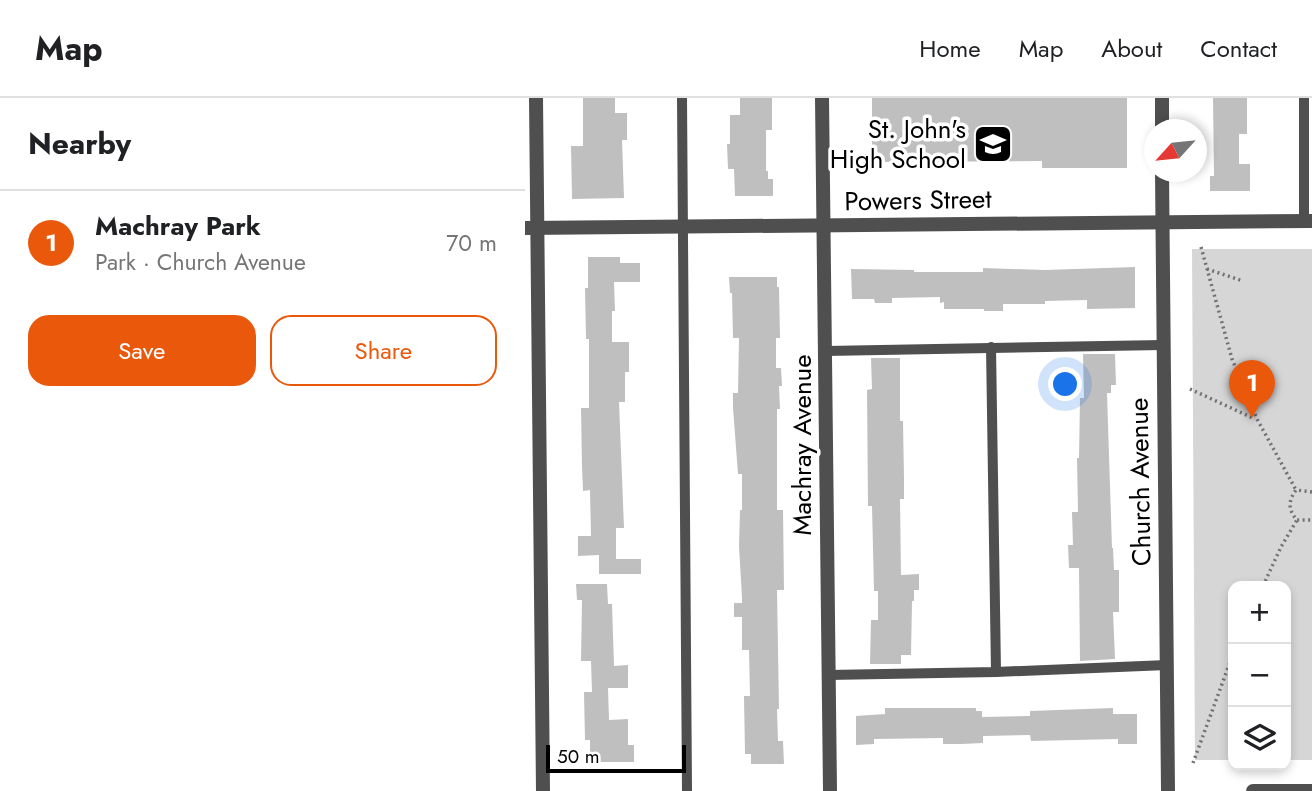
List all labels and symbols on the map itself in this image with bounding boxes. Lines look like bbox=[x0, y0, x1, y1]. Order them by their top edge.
place label: St. John's High School bbox=[830, 110, 966, 178]
north arrow bbox=[1144, 119, 1207, 182]
school or university icon: St. John's High School bbox=[972, 123, 1014, 165]
street label: Powers Street bbox=[844, 180, 993, 220]
street label: Machray Avenue bbox=[783, 354, 821, 536]
pin: 1 bbox=[1229, 360, 1275, 418]
your location bbox=[1048, 367, 1082, 401]
street label: Church Avenue bbox=[1120, 397, 1160, 567]
scale bar bbox=[546, 742, 686, 774]

